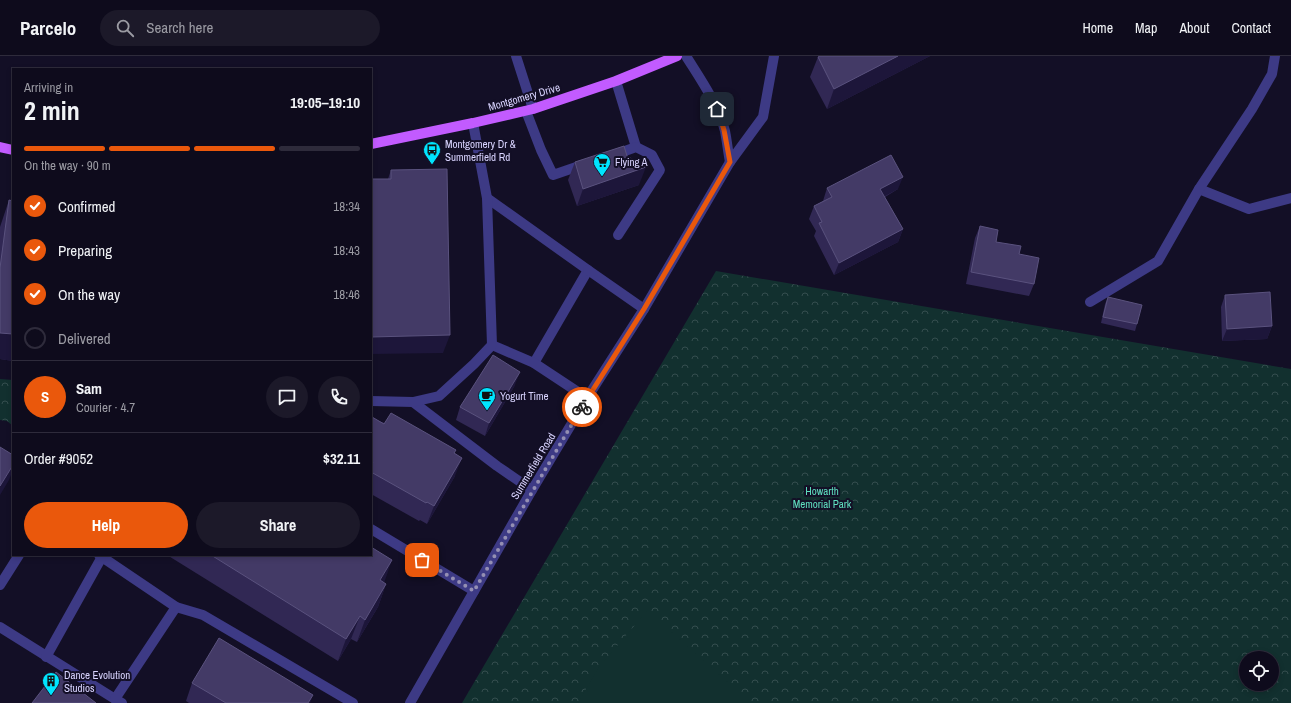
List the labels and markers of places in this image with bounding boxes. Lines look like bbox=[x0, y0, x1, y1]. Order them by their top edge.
pin bbox=[700, 92, 734, 126]
place label: Montgomery Dr & Summerfield Rd bbox=[445, 137, 516, 164]
bus stop icon: Montgomery Dr & Summerfield Rd bbox=[422, 140, 442, 165]
supermarket icon: Flying A bbox=[592, 152, 612, 177]
place label: Flying A bbox=[615, 155, 649, 169]
cafe icon: Yogurt Time bbox=[477, 386, 497, 411]
place label: Yogurt Time bbox=[500, 389, 549, 403]
pin bbox=[405, 543, 439, 577]
place label: Dance Evolution Studios bbox=[64, 668, 130, 695]
building icon: Dance Evolution Studios bbox=[41, 671, 61, 696]

